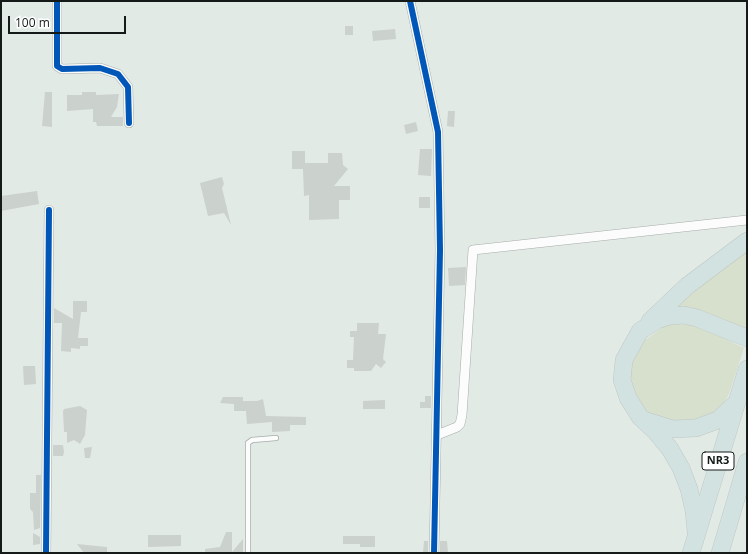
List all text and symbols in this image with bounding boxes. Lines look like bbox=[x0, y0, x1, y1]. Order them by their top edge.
scale bar bbox=[10, 8, 128, 34]
text: 100 m bbox=[15, 14, 50, 31]
road number: NR3 bbox=[702, 452, 734, 470]

